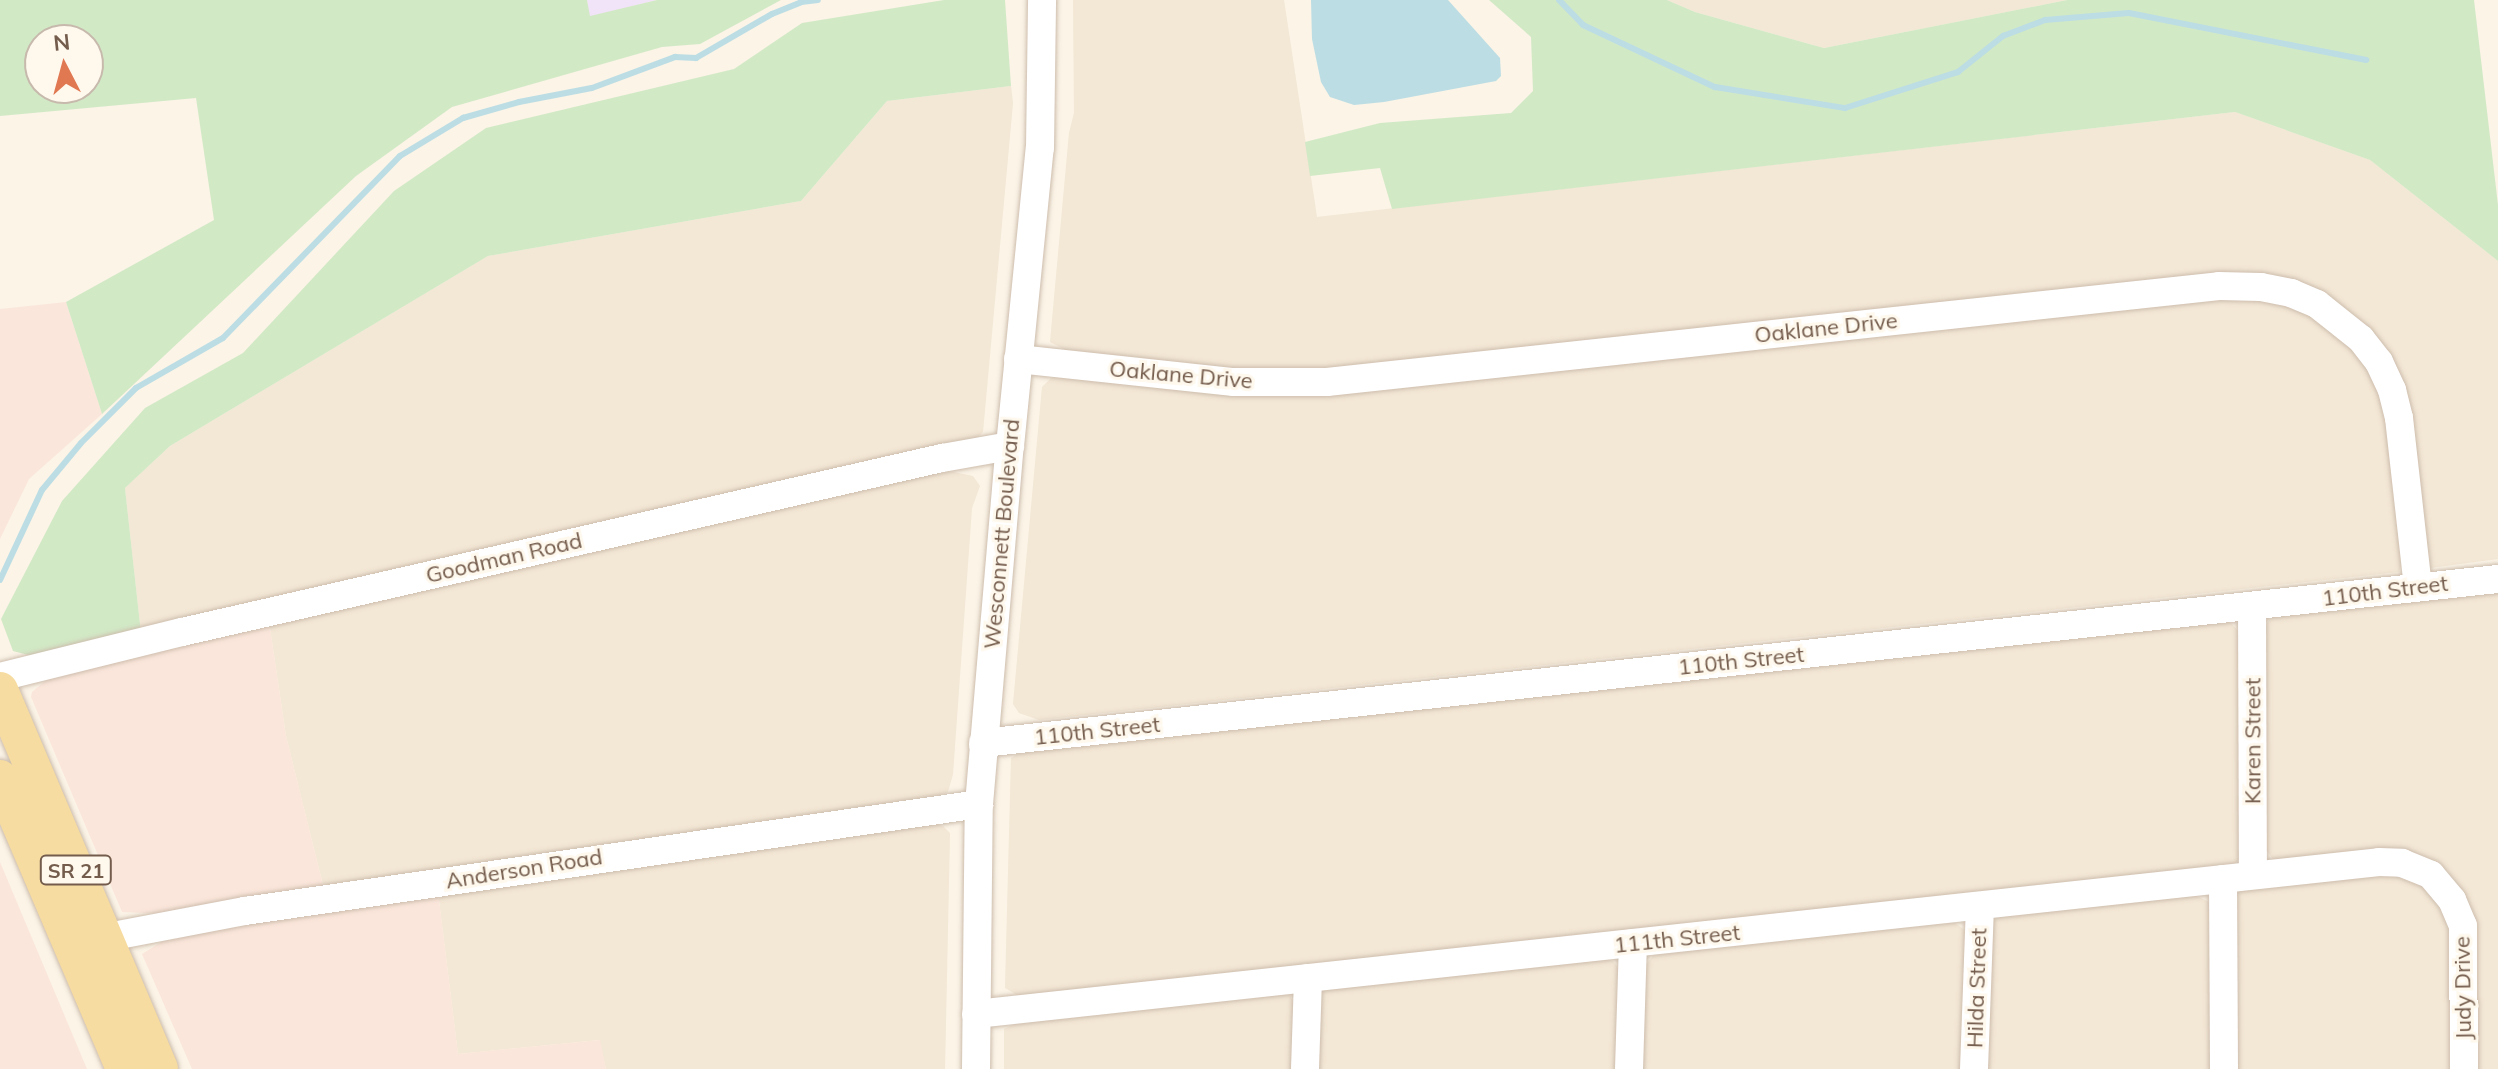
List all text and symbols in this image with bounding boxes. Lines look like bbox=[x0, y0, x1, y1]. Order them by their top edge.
north arrow bbox=[24, 24, 104, 104]
text: N bbox=[52, 27, 71, 57]
street label: Oaklane Drive bbox=[1753, 307, 1899, 349]
street label: Oaklane Drive bbox=[1108, 356, 1254, 394]
street label: Wesconnett Boulevard bbox=[979, 418, 1025, 650]
street label: Goodman Road bbox=[423, 527, 585, 589]
street label: 110th Street bbox=[2320, 570, 2450, 612]
street label: 110th Street bbox=[1677, 641, 1805, 681]
street label: Karen Street bbox=[2240, 678, 2266, 804]
street label: 110th Street bbox=[1033, 711, 1161, 751]
street label: Anderson Road bbox=[444, 844, 604, 894]
road number: SR 21 bbox=[38, 854, 114, 886]
street label: 111th Street bbox=[1613, 919, 1741, 959]
street label: Hilda Street bbox=[1962, 927, 1992, 1049]
street label: Judy Drive bbox=[2449, 936, 2477, 1040]

